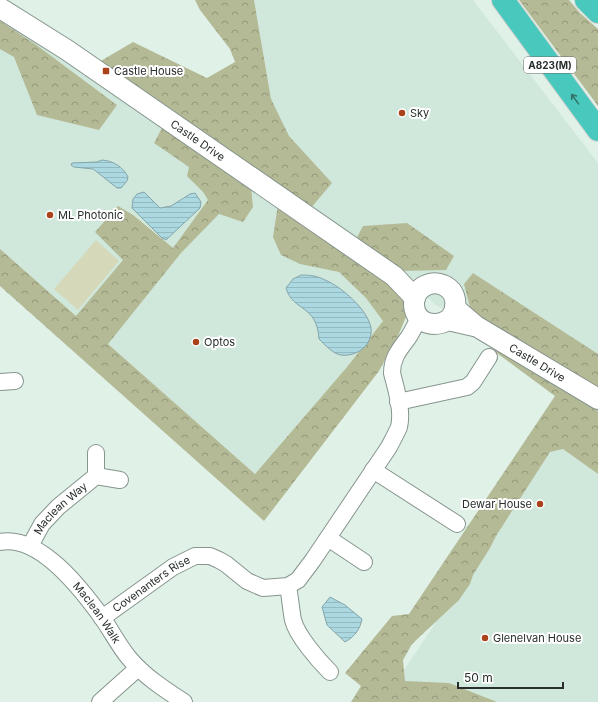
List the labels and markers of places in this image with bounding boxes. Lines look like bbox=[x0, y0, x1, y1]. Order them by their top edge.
place label: Castle House bbox=[114, 64, 183, 78]
marker: Castle House bbox=[101, 66, 111, 76]
place label: Sky bbox=[410, 106, 429, 120]
marker: Sky bbox=[397, 108, 407, 118]
place label: ML Photonic bbox=[58, 208, 123, 222]
marker: ML Photonic bbox=[45, 210, 55, 220]
place label: Optos bbox=[204, 335, 235, 349]
marker: Optos bbox=[191, 337, 201, 347]
place label: Dewar House bbox=[462, 497, 532, 511]
marker: Dewar House bbox=[535, 499, 545, 509]
place label: Glenelvan House bbox=[493, 631, 581, 645]
marker: Glenelvan House bbox=[480, 633, 490, 643]

